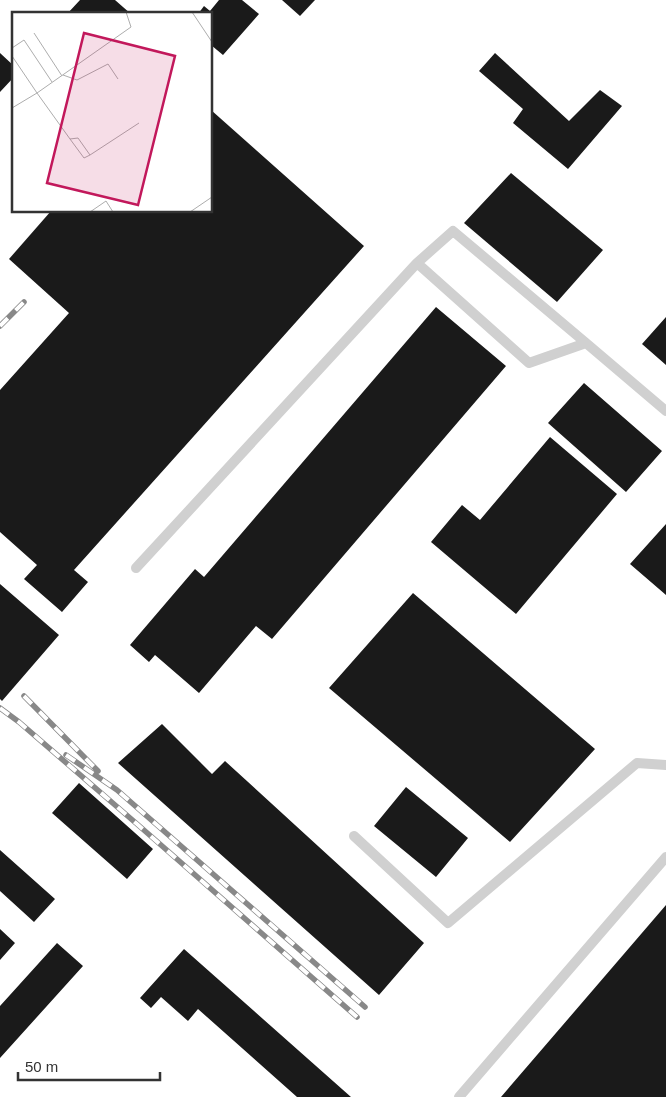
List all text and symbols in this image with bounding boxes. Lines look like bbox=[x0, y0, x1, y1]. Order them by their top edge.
inset map bbox=[12, 12, 212, 212]
scale bar bbox=[18, 1050, 160, 1082]
text: 50 m bbox=[25, 1058, 58, 1075]

